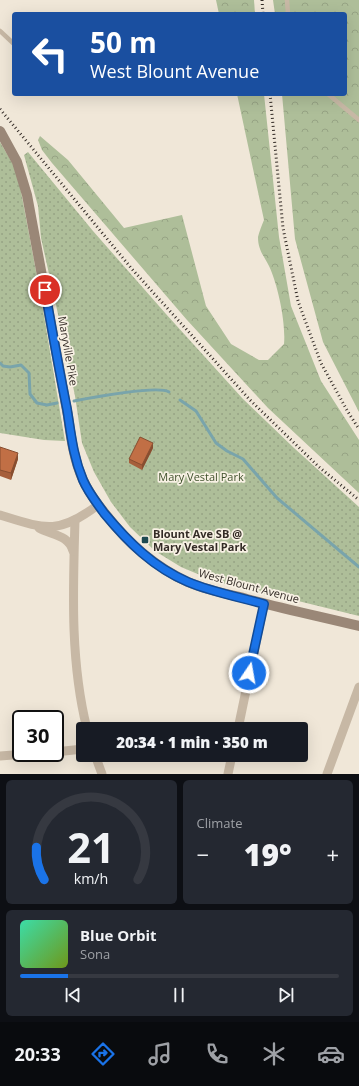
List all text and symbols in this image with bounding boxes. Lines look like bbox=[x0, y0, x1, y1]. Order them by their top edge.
text: 50 m bbox=[90, 23, 157, 61]
icon: left bbox=[24, 28, 76, 80]
text: West Blount Avenue bbox=[90, 59, 259, 83]
pin bbox=[28, 273, 62, 307]
icon: arrive bbox=[34, 279, 56, 301]
street label: Maryville Pike bbox=[55, 315, 82, 387]
park label: Mary Vestal Park bbox=[158, 469, 244, 484]
place label: Blount Ave SB @ Mary Vestal Park bbox=[153, 526, 246, 554]
marker: Blount Ave SB @ Mary Vestal Park bbox=[140, 535, 150, 545]
street label: West Blount Avenue bbox=[197, 565, 301, 606]
position arrow bbox=[228, 652, 270, 694]
speed limit sign: 30 bbox=[12, 710, 64, 762]
text: 20:34 · 1 min · 350 m bbox=[116, 732, 268, 752]
text: Climate bbox=[197, 814, 242, 832]
text: 21 bbox=[67, 819, 115, 875]
text: 19° bbox=[244, 834, 292, 875]
text: − bbox=[197, 839, 209, 869]
text: + bbox=[326, 839, 339, 869]
text: km/h bbox=[74, 869, 109, 888]
text: Blue Orbit bbox=[80, 925, 157, 945]
text: Sona bbox=[80, 945, 110, 963]
icon: previous bbox=[62, 984, 84, 1006]
icon: pause bbox=[168, 984, 190, 1006]
icon: next bbox=[275, 984, 297, 1006]
icon: directions bbox=[89, 1040, 117, 1068]
icon: music bbox=[146, 1040, 174, 1068]
icon: phone bbox=[203, 1040, 231, 1068]
icon: climate bbox=[260, 1040, 288, 1068]
icon: car bbox=[317, 1040, 345, 1068]
text: 20:33 bbox=[14, 1042, 61, 1066]

